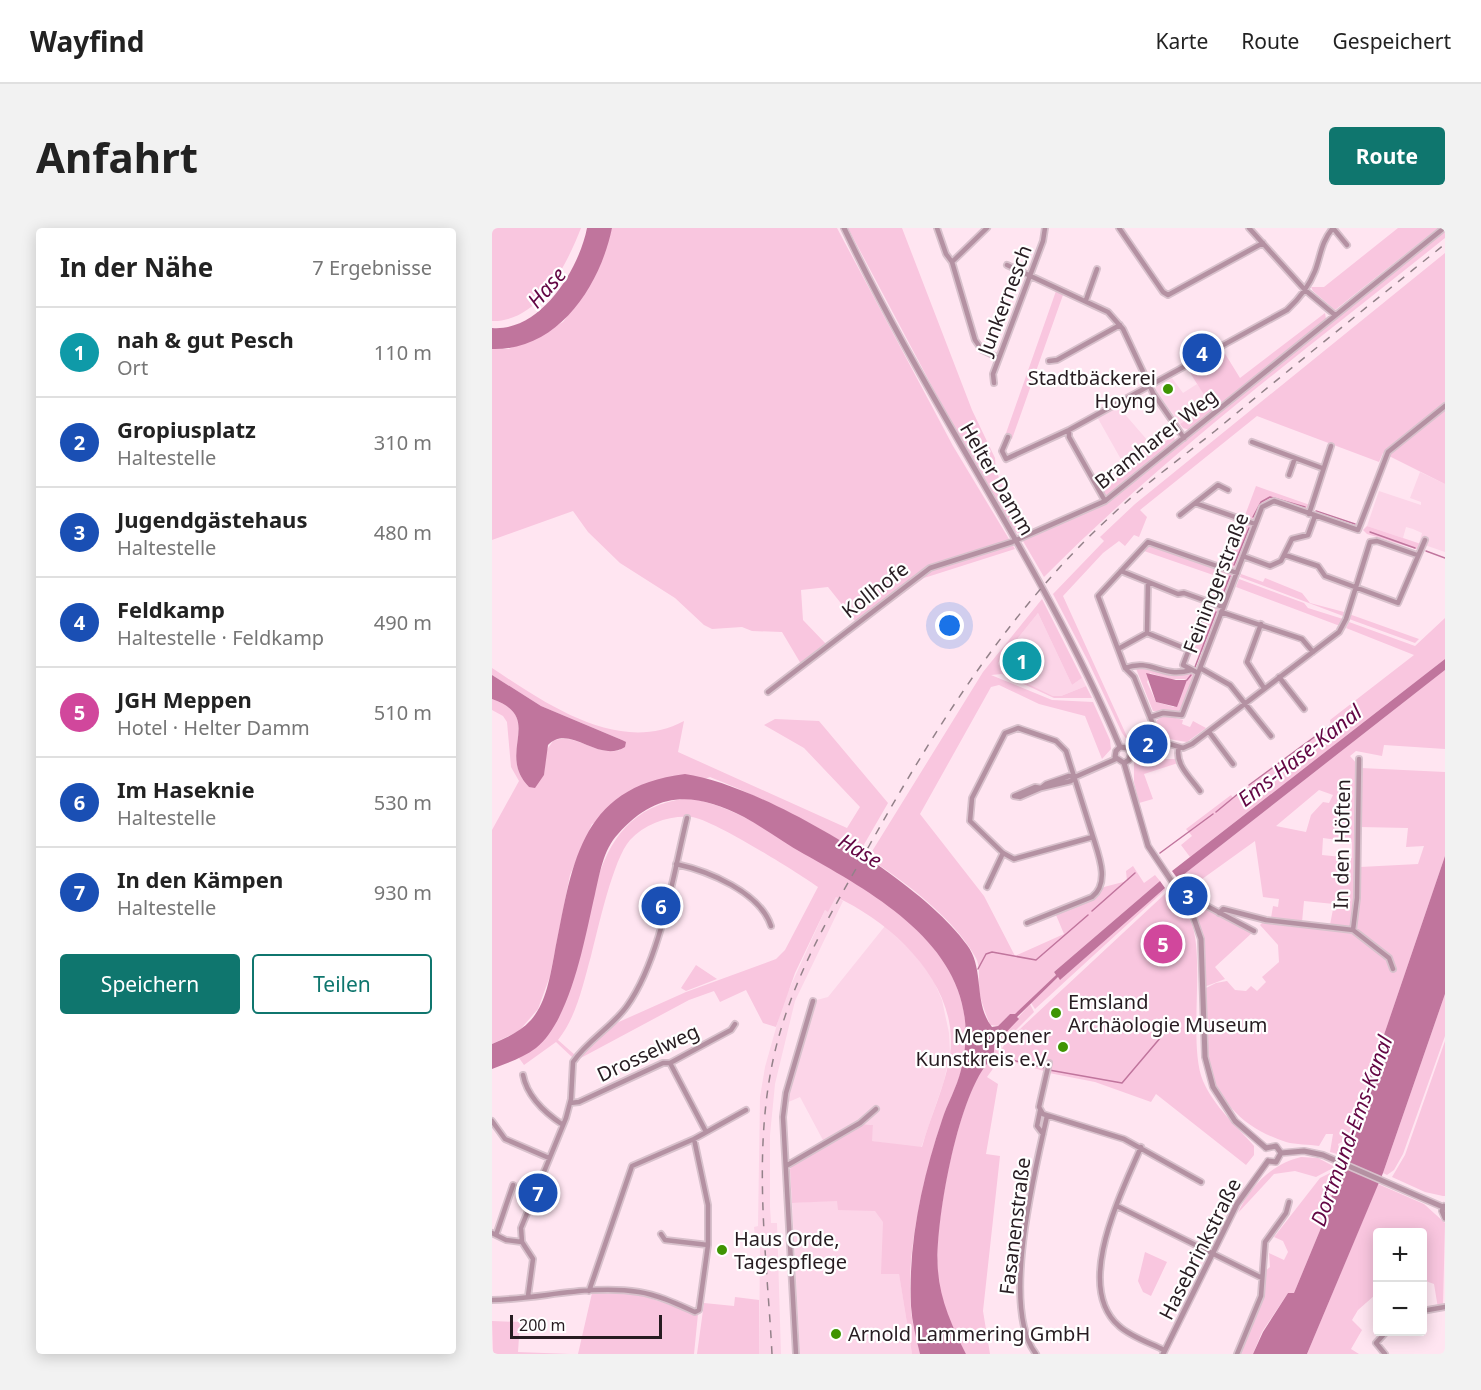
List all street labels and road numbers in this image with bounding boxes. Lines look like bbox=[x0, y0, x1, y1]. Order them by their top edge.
street label: Junkernesch bbox=[971, 241, 1038, 360]
street label: Bramharer Weg bbox=[1089, 382, 1223, 495]
street label: Helter Damm bbox=[954, 417, 1041, 540]
street label: Feiningerstraße bbox=[1176, 509, 1255, 657]
street label: Kollhofe bbox=[836, 555, 914, 624]
street label: In den Höften bbox=[1327, 779, 1356, 909]
street label: Drosselweg bbox=[592, 1017, 703, 1088]
street label: Fasanenstraße bbox=[993, 1156, 1036, 1296]
street label: Hasebrinkstraße bbox=[1152, 1173, 1247, 1324]

